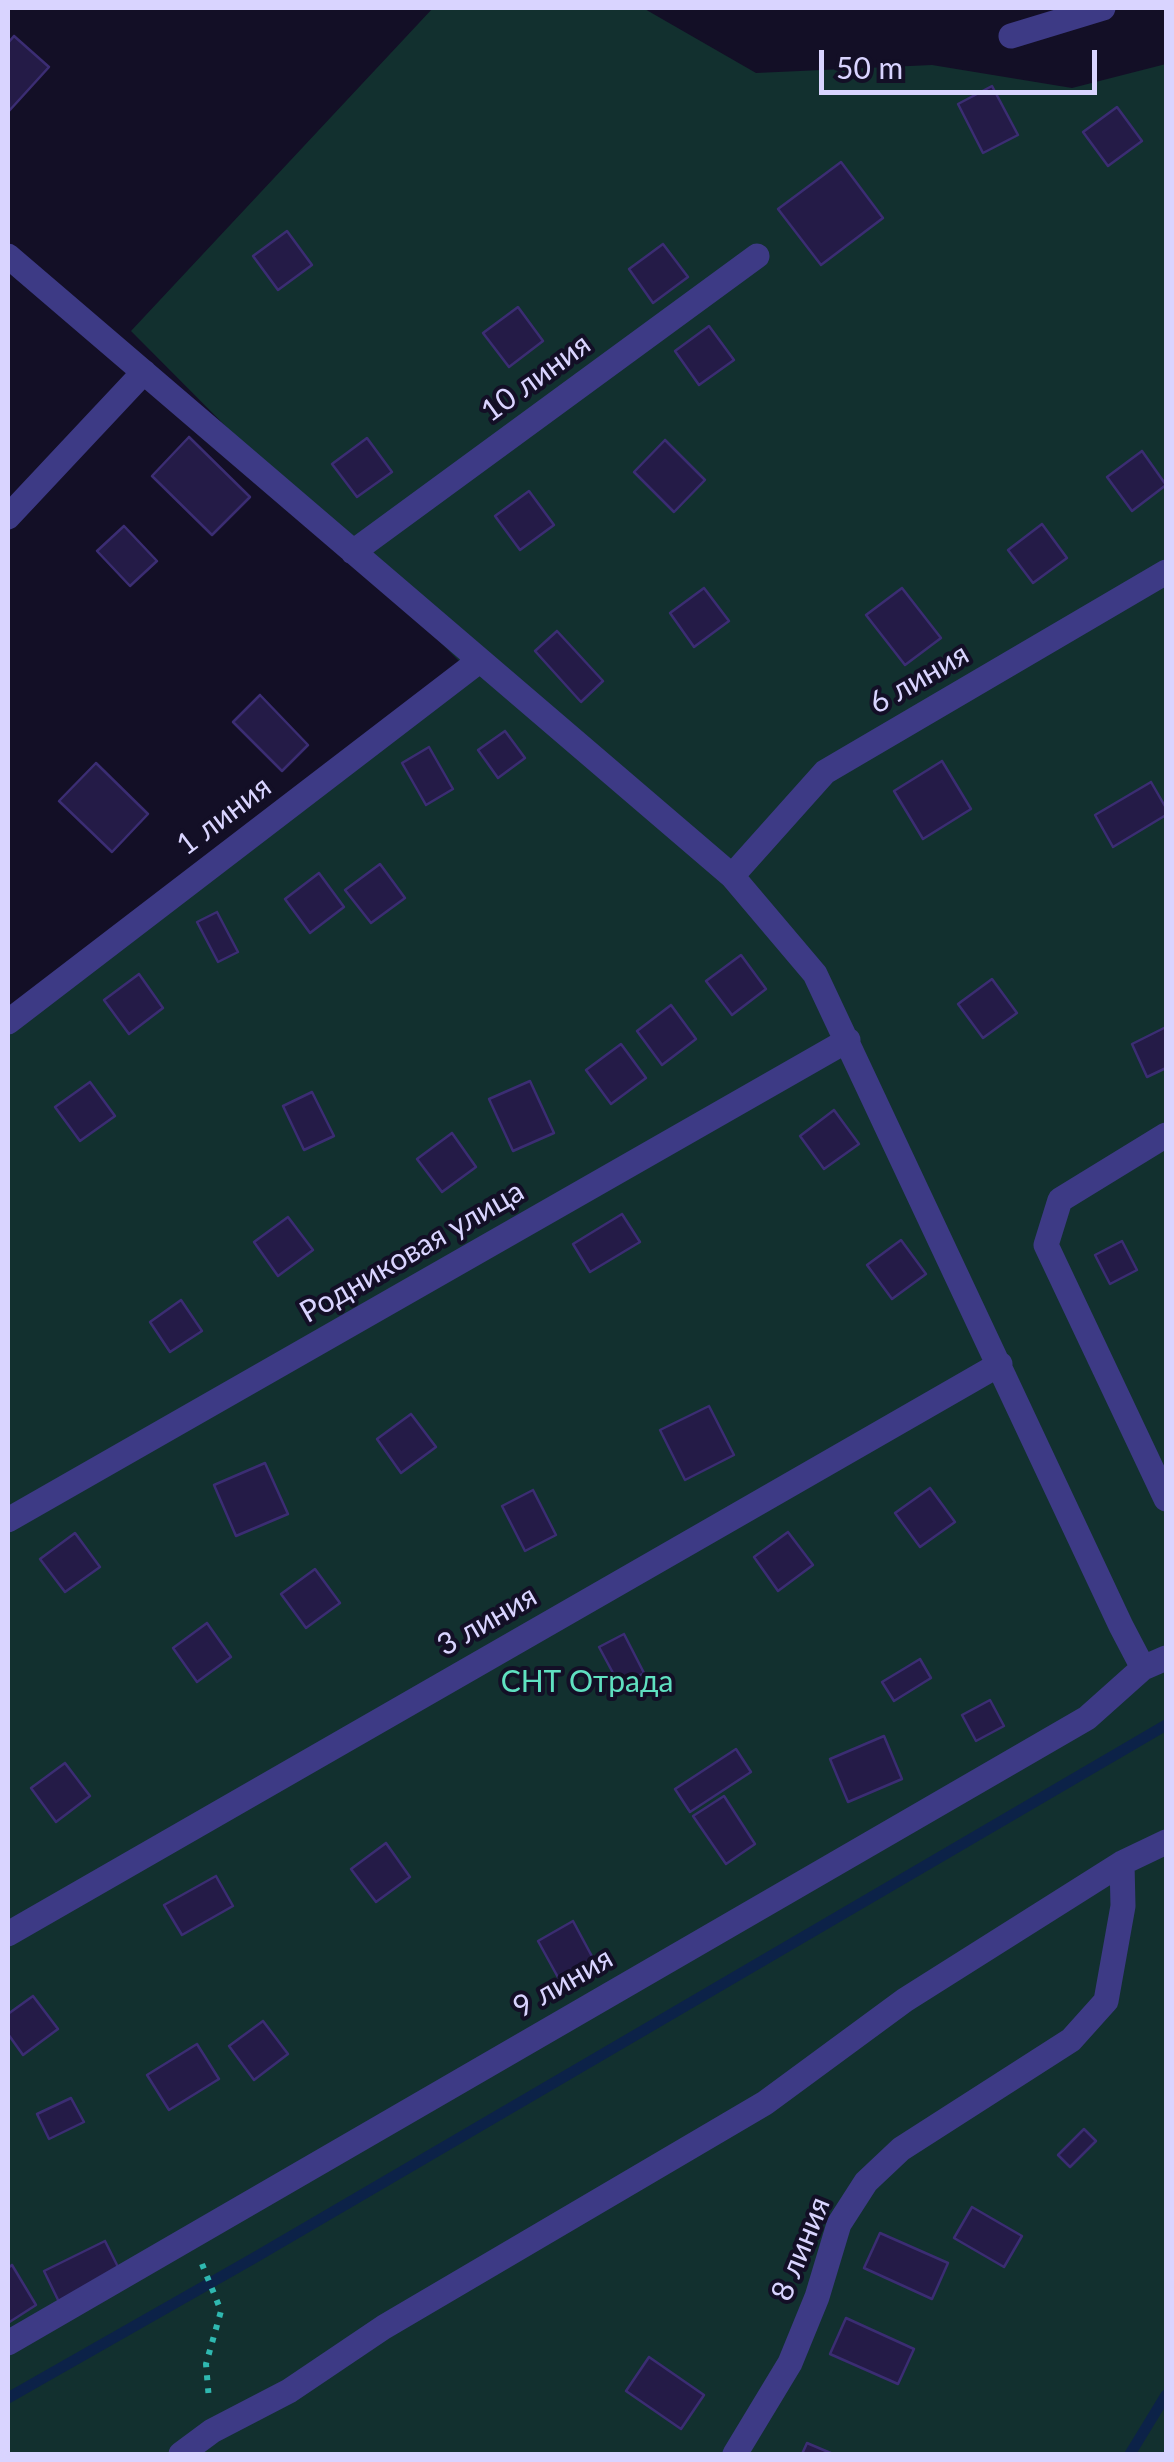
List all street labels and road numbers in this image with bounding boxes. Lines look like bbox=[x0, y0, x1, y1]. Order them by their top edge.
street label: 10 линия bbox=[474, 326, 598, 430]
street label: 6 линия bbox=[863, 636, 975, 722]
street label: 1 линия bbox=[170, 769, 278, 863]
street label: Родниковая улица bbox=[294, 1173, 530, 1331]
street label: 3 линия bbox=[431, 1578, 543, 1664]
street label: 9 линия bbox=[507, 1940, 619, 2026]
street label: 8 линия bbox=[764, 2192, 838, 2306]

